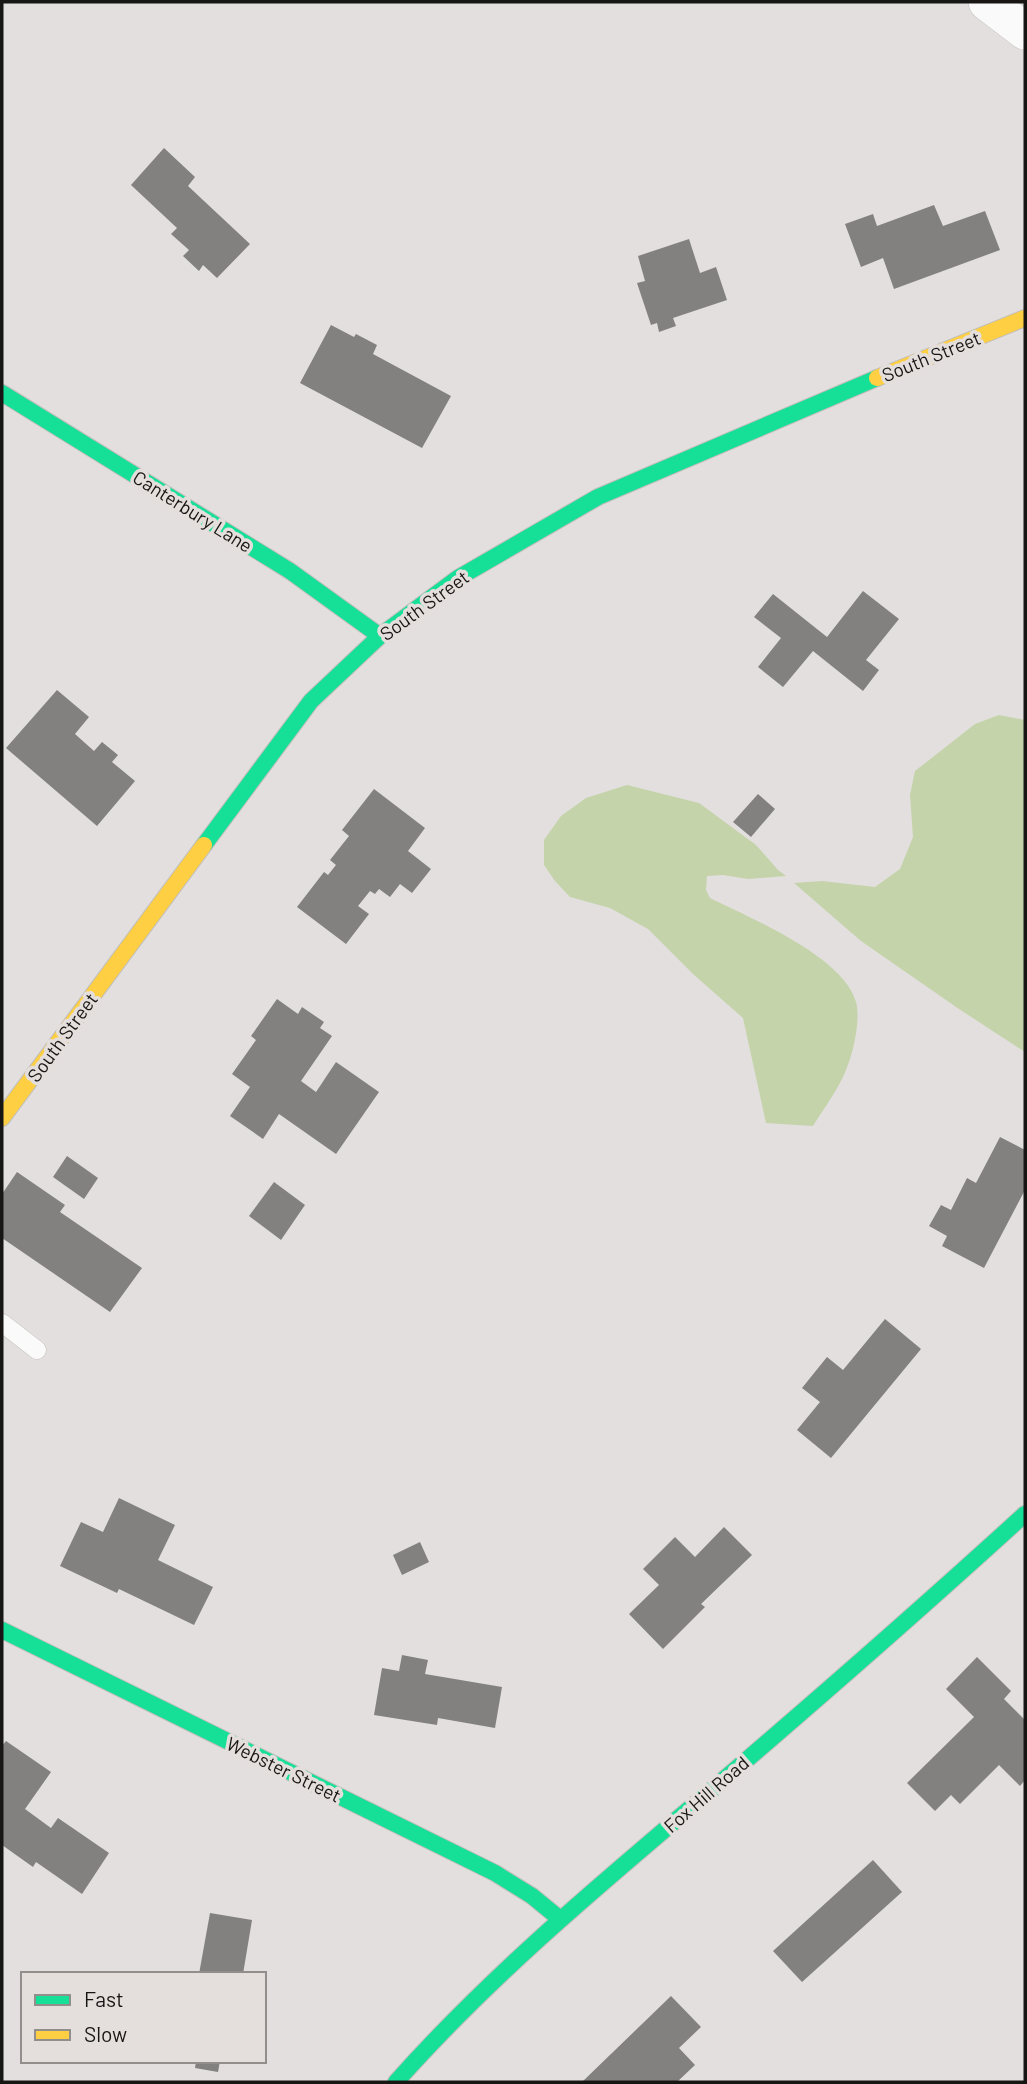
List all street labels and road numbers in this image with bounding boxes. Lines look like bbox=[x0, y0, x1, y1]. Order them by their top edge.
street label: South Street bbox=[878, 326, 984, 386]
street label: Canterbury Lane bbox=[129, 465, 257, 557]
street label: South Street bbox=[375, 565, 473, 645]
street label: South Street bbox=[22, 988, 102, 1086]
street label: Webster Street bbox=[223, 1731, 345, 1807]
street label: Fox Hill Road bbox=[659, 1751, 753, 1837]

